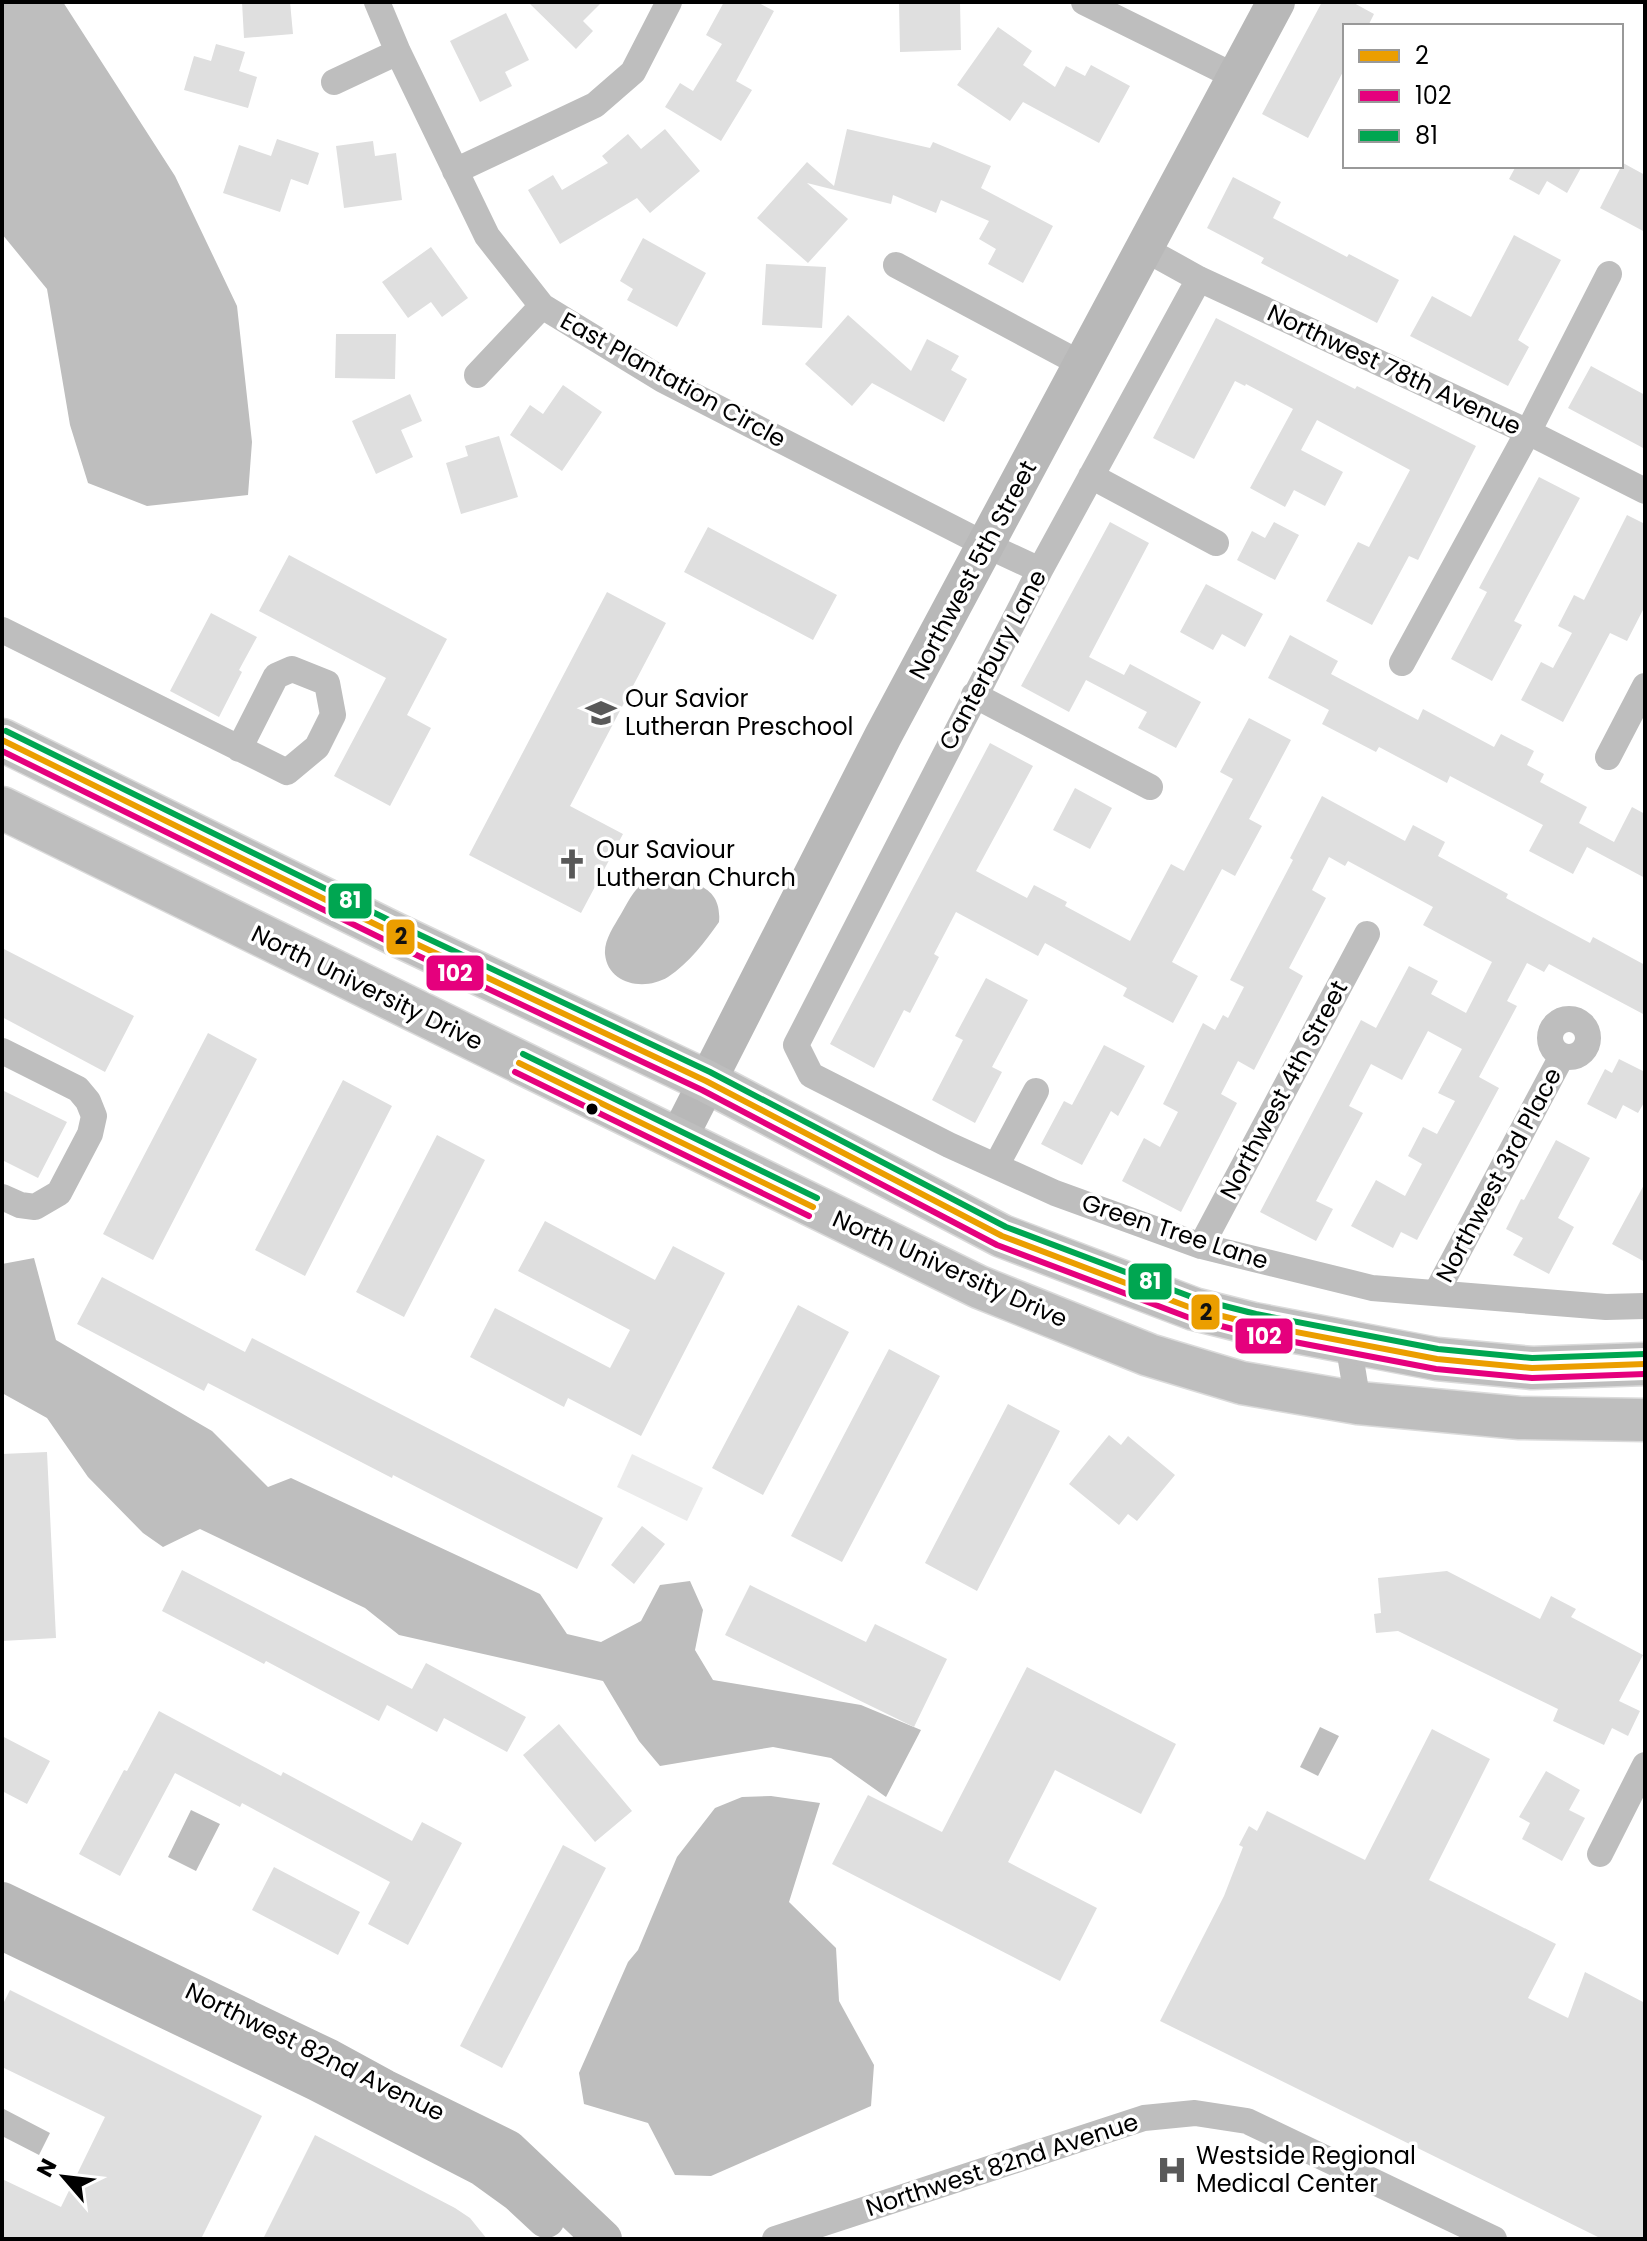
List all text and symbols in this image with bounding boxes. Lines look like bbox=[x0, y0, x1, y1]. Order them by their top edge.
legend bbox=[1343, 24, 1623, 168]
text: 2 bbox=[1415, 39, 1429, 72]
text: 102 bbox=[1415, 79, 1452, 112]
text: 81 bbox=[1415, 119, 1438, 152]
street label: Northwest 78th Avenue bbox=[1262, 296, 1526, 443]
street label: East Plantation Circle bbox=[555, 304, 792, 455]
street label: Northwest 5th Street bbox=[901, 455, 1044, 685]
street label: Canterbury Lane bbox=[931, 564, 1054, 756]
place label: Our Savior Lutheran Preschool bbox=[625, 682, 853, 743]
school or university icon: Our Savior Lutheran Preschool bbox=[584, 696, 618, 730]
place label: Our Saviour Lutheran Church bbox=[596, 833, 796, 894]
church icon: Our Saviour Lutheran Church bbox=[555, 847, 589, 881]
line badge: 81 bbox=[327, 882, 373, 920]
text: 81 bbox=[339, 885, 361, 916]
street label: North University Drive bbox=[246, 917, 488, 1058]
line badge: 2 bbox=[385, 918, 416, 956]
text: 2 bbox=[395, 921, 407, 952]
line badge: 102 bbox=[425, 954, 485, 992]
text: 102 bbox=[437, 958, 473, 989]
street label: Northwest 4th Street bbox=[1212, 975, 1355, 1205]
street label: Northwest 3rd Place bbox=[1428, 1062, 1569, 1288]
unlabelled marker bbox=[584, 1101, 600, 1117]
street label: Green Tree Lane bbox=[1078, 1186, 1273, 1277]
street label: North University Drive bbox=[828, 1202, 1073, 1335]
line badge: 81 bbox=[1127, 1262, 1173, 1301]
text: 81 bbox=[1139, 1266, 1161, 1297]
line badge: 2 bbox=[1190, 1293, 1221, 1331]
text: 2 bbox=[1200, 1297, 1212, 1328]
line badge: 102 bbox=[1234, 1317, 1294, 1355]
text: 102 bbox=[1246, 1321, 1282, 1352]
street label: Northwest 82nd Avenue bbox=[180, 1974, 450, 2129]
street label: Northwest 82nd Avenue bbox=[861, 2105, 1142, 2224]
north arrow bbox=[24, 2137, 104, 2217]
place label: Westside Regional Medical Center bbox=[1196, 2139, 1416, 2200]
text: N bbox=[29, 2153, 64, 2182]
hospital icon: Westside Regional Medical Center bbox=[1155, 2153, 1189, 2187]

